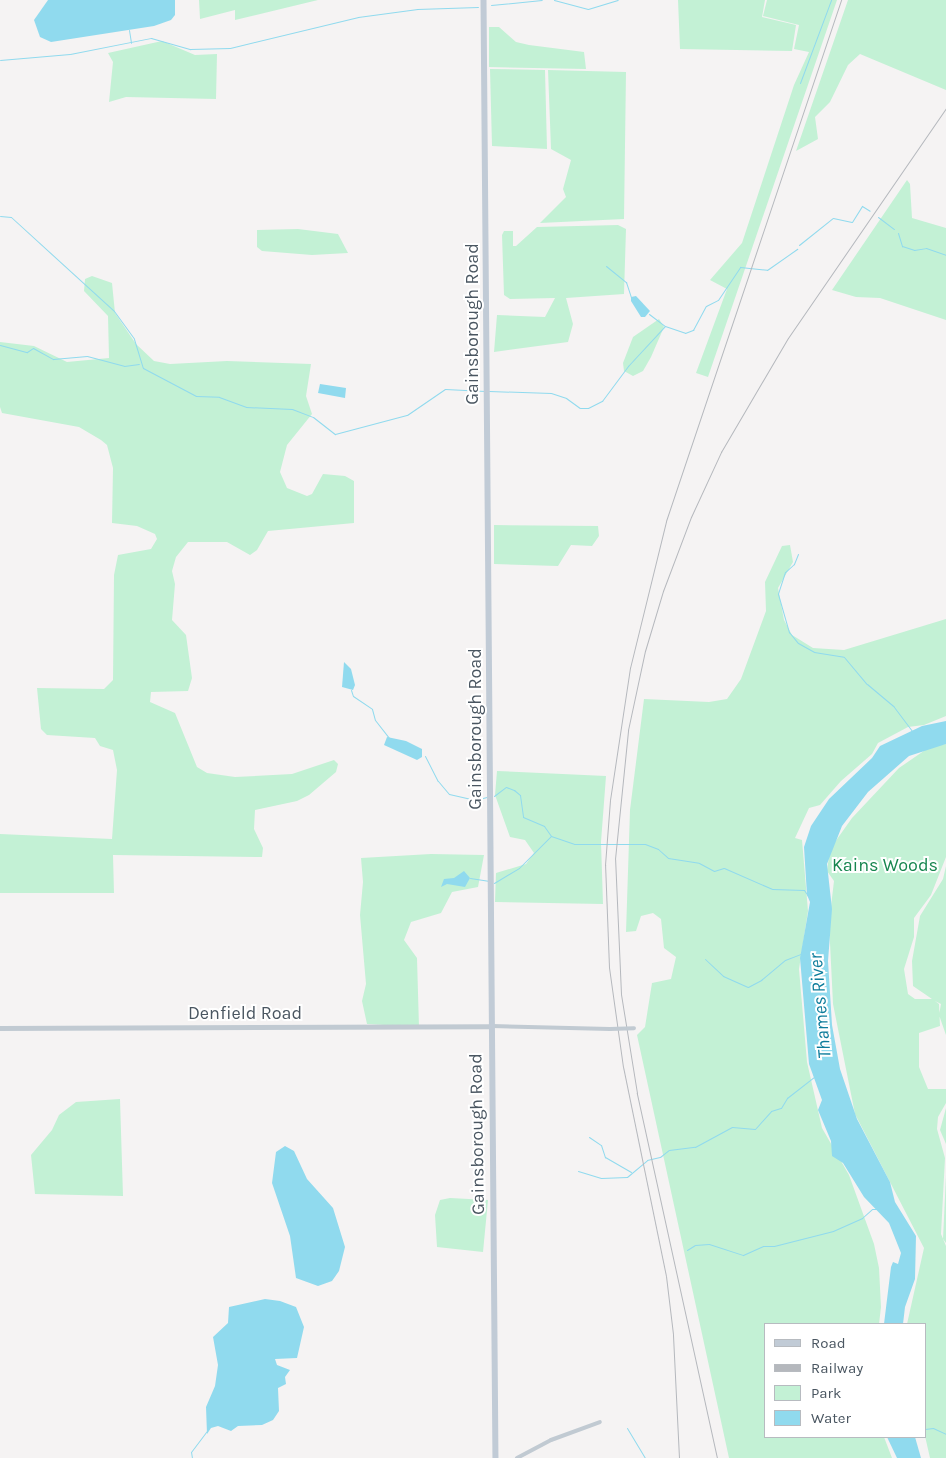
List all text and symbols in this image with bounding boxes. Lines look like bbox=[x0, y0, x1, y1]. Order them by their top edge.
street label: Gainsborough Road bbox=[461, 243, 483, 405]
street label: Gainsborough Road bbox=[464, 648, 486, 810]
park label: Kains Woods bbox=[832, 854, 938, 876]
water label: Thames River bbox=[805, 952, 837, 1060]
street label: Denfield Road bbox=[188, 1002, 302, 1024]
street label: Gainsborough Road bbox=[465, 1053, 489, 1215]
legend bbox=[764, 1323, 926, 1438]
text: Road bbox=[811, 1334, 846, 1352]
text: Railway bbox=[811, 1359, 863, 1377]
text: Park bbox=[811, 1384, 841, 1402]
text: Water bbox=[811, 1409, 851, 1427]

